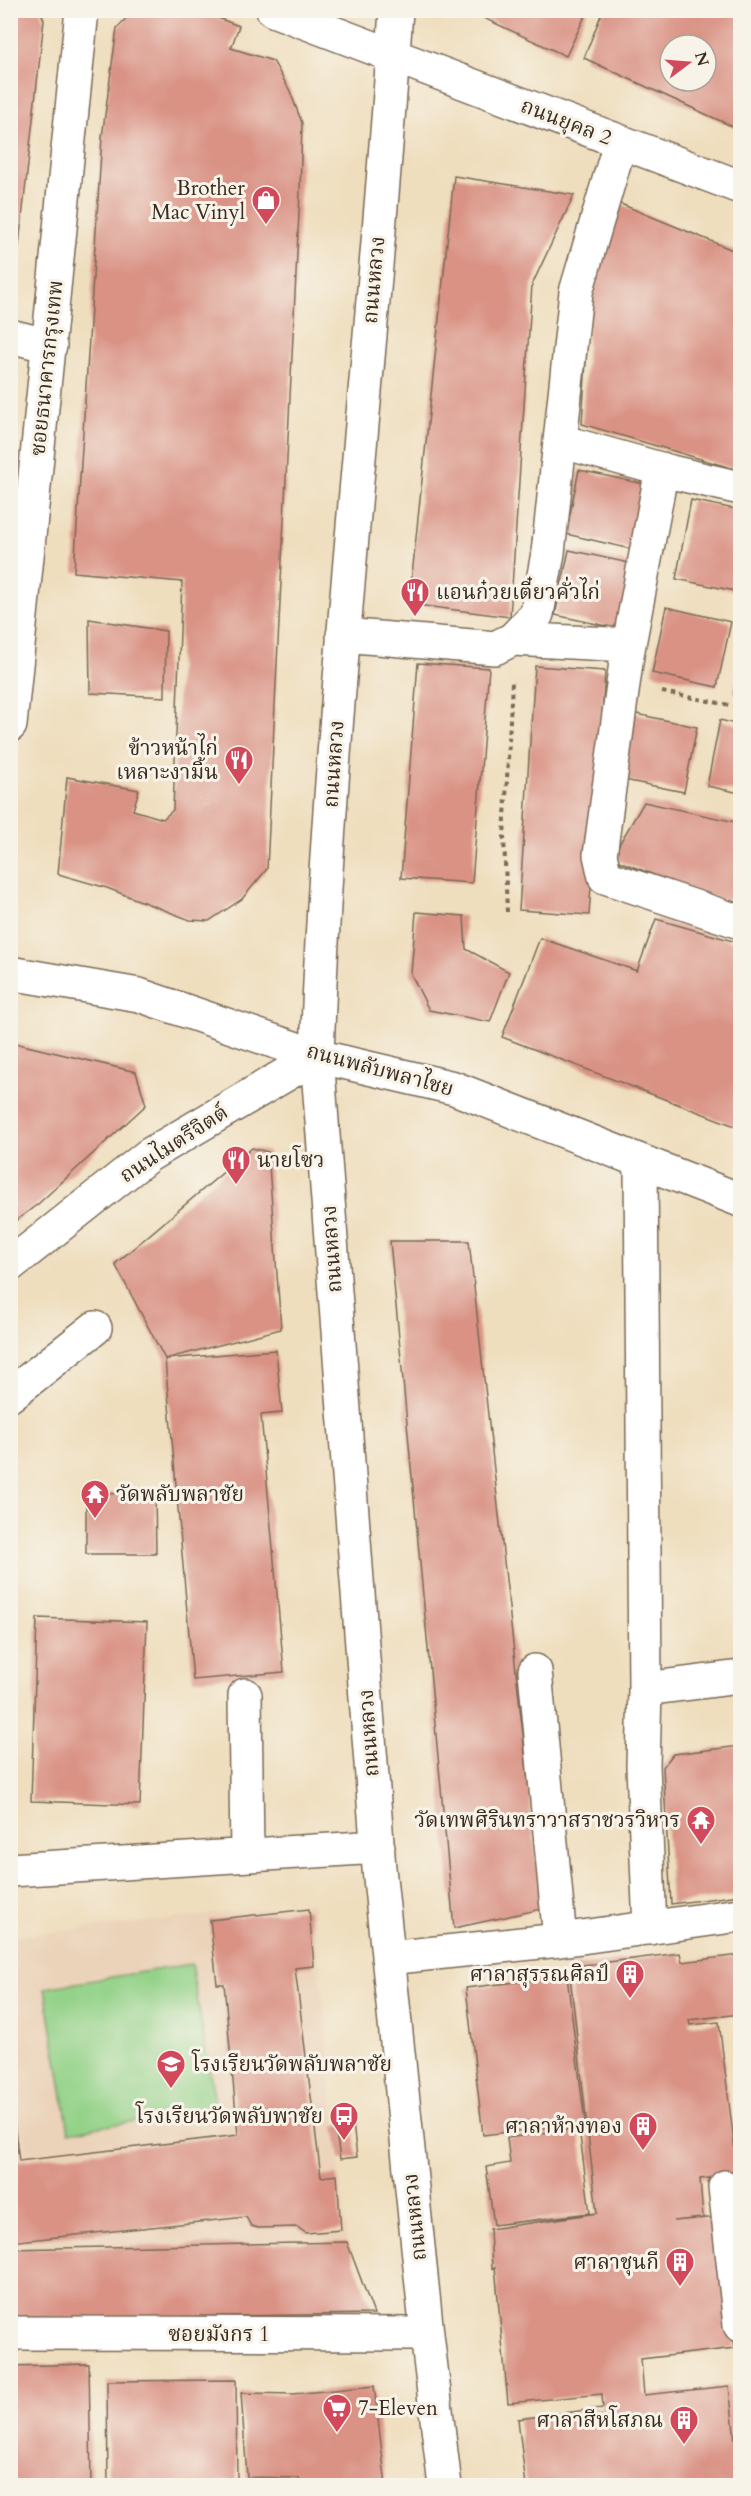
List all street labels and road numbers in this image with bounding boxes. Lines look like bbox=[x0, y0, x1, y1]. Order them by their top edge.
street label: ถนนยุคล 2 bbox=[516, 91, 616, 153]
street label: ถนนหลวง bbox=[356, 235, 392, 325]
street label: ซอยธนาคารกรุงเทพ bbox=[23, 279, 71, 457]
street label: ถนนหลวง bbox=[316, 719, 352, 809]
street label: ถนนพลับพลาไชย bbox=[303, 1035, 457, 1104]
street label: ถนนไมตรีจิตต์ bbox=[113, 1097, 234, 1190]
street label: ถนนหลวง bbox=[314, 1204, 350, 1294]
street label: ถนนหลวง bbox=[351, 1688, 387, 1778]
street label: ถนนหลวง bbox=[396, 2172, 434, 2262]
street label: ซอยมังกร 1 bbox=[168, 2320, 270, 2349]

